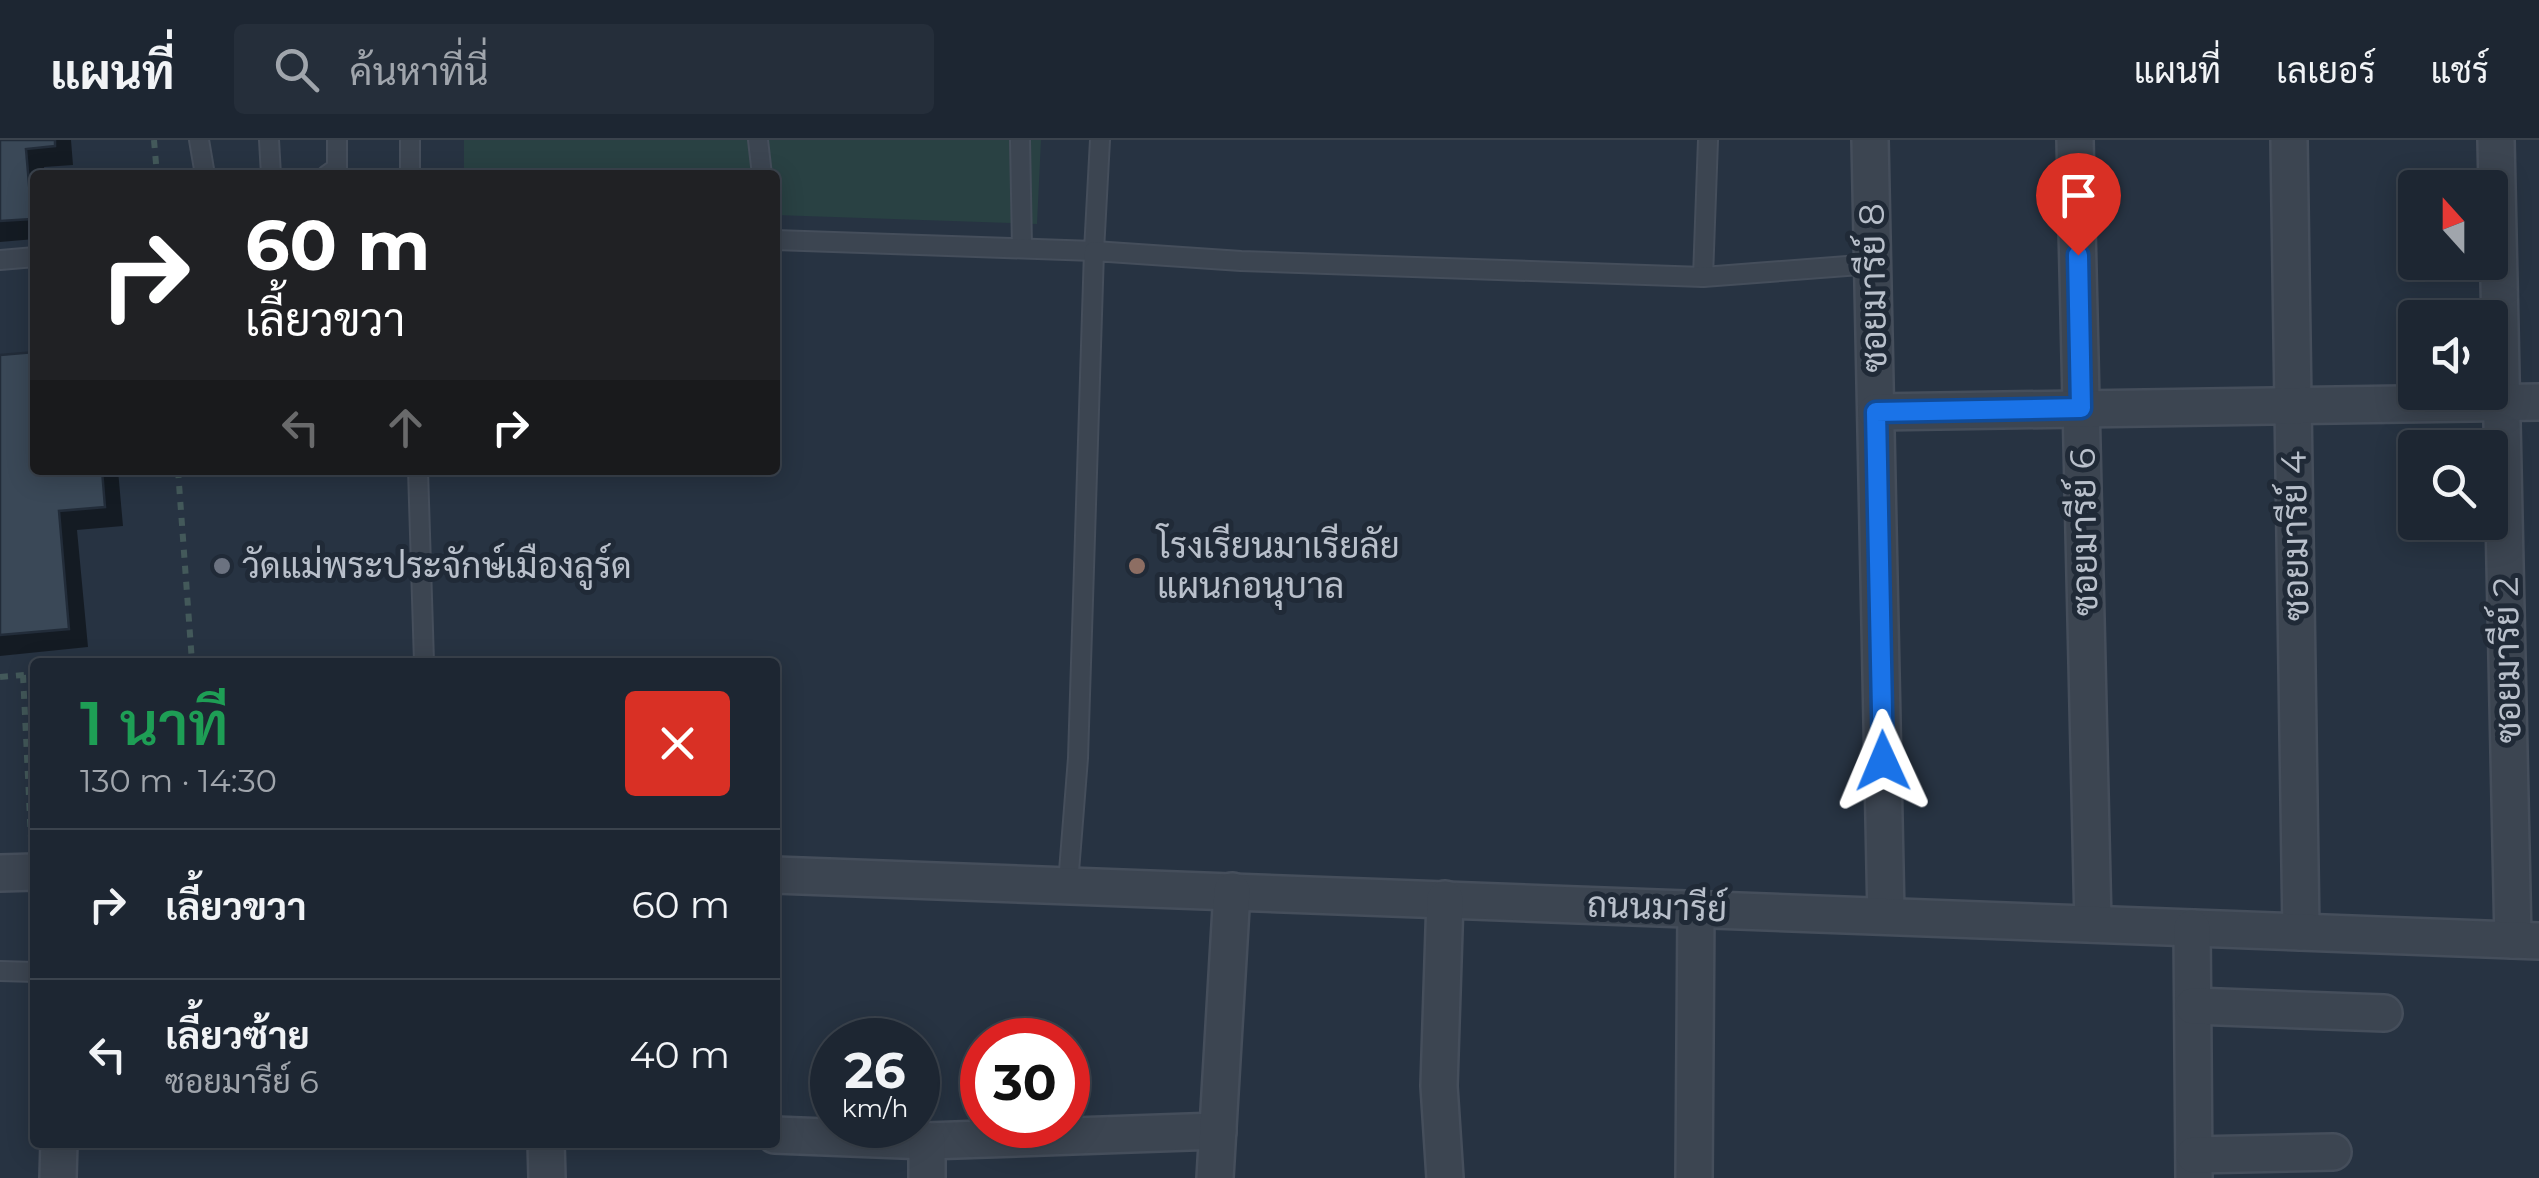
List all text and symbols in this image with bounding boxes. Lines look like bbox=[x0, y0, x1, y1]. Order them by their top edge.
search box bbox=[234, 24, 934, 114]
icon: search bbox=[269, 42, 324, 97]
text: แผนที่ bbox=[50, 43, 174, 101]
text: ค้นหาที่นี่ bbox=[349, 48, 488, 95]
text: แผนที่ bbox=[2134, 49, 2221, 92]
text: เลเยอร์ bbox=[2276, 49, 2376, 92]
text: แชร์ bbox=[2431, 49, 2489, 92]
pin bbox=[2036, 153, 2121, 256]
icon: arrive bbox=[2051, 168, 2106, 223]
north arrow bbox=[2398, 170, 2508, 280]
map controls bbox=[2398, 170, 2508, 540]
text: 60 m bbox=[245, 202, 430, 288]
street label: ซอยมารีย์ 8 bbox=[1849, 203, 1895, 373]
icon: right bbox=[80, 210, 210, 340]
text: เลี้ยวขวา bbox=[245, 292, 405, 347]
button: sound bbox=[2398, 300, 2508, 410]
icon: left bbox=[273, 400, 328, 455]
icon: ahead bbox=[378, 400, 433, 455]
icon: right bbox=[483, 400, 538, 455]
button: search bbox=[2398, 430, 2508, 540]
street label: ซอยมารีย์ 6 bbox=[2060, 448, 2106, 616]
street label: ซอยมารีย์ 4 bbox=[2271, 451, 2317, 621]
place label: โรงเรียนมาเรียลัย แผนกอนุบาล bbox=[1155, 523, 1400, 610]
place label: วัดแม่พระประจักษ์เมืองลูร์ด bbox=[242, 543, 632, 590]
marker: วัดแม่พระประจักษ์เมืองลูร์ด bbox=[211, 555, 233, 577]
marker: โรงเรียนมาเรียลัย แผนกอนุบาล bbox=[1126, 555, 1148, 577]
street label: ซอยมารีย์ 2 bbox=[2483, 576, 2529, 744]
text: 1 นาที bbox=[80, 687, 229, 760]
button: close bbox=[625, 691, 730, 796]
position arrow bbox=[1831, 709, 1935, 813]
text: 130 m · 14:30 bbox=[80, 761, 277, 800]
icon: right bbox=[80, 877, 135, 932]
text: 60 m bbox=[631, 881, 730, 928]
street label: ถนนมารีย์ bbox=[1586, 882, 1728, 930]
text: เลี้ยวขวา bbox=[165, 883, 307, 930]
text: เลี้ยวซ้าย bbox=[165, 1012, 310, 1059]
speed limit sign: 30 bbox=[960, 1018, 1090, 1148]
icon: left bbox=[80, 1027, 135, 1082]
text: 40 m bbox=[629, 1031, 730, 1078]
text: 26 bbox=[844, 1040, 906, 1101]
text: ซอยมารีย์ 6 bbox=[165, 1062, 319, 1101]
text: km/h bbox=[842, 1093, 908, 1123]

